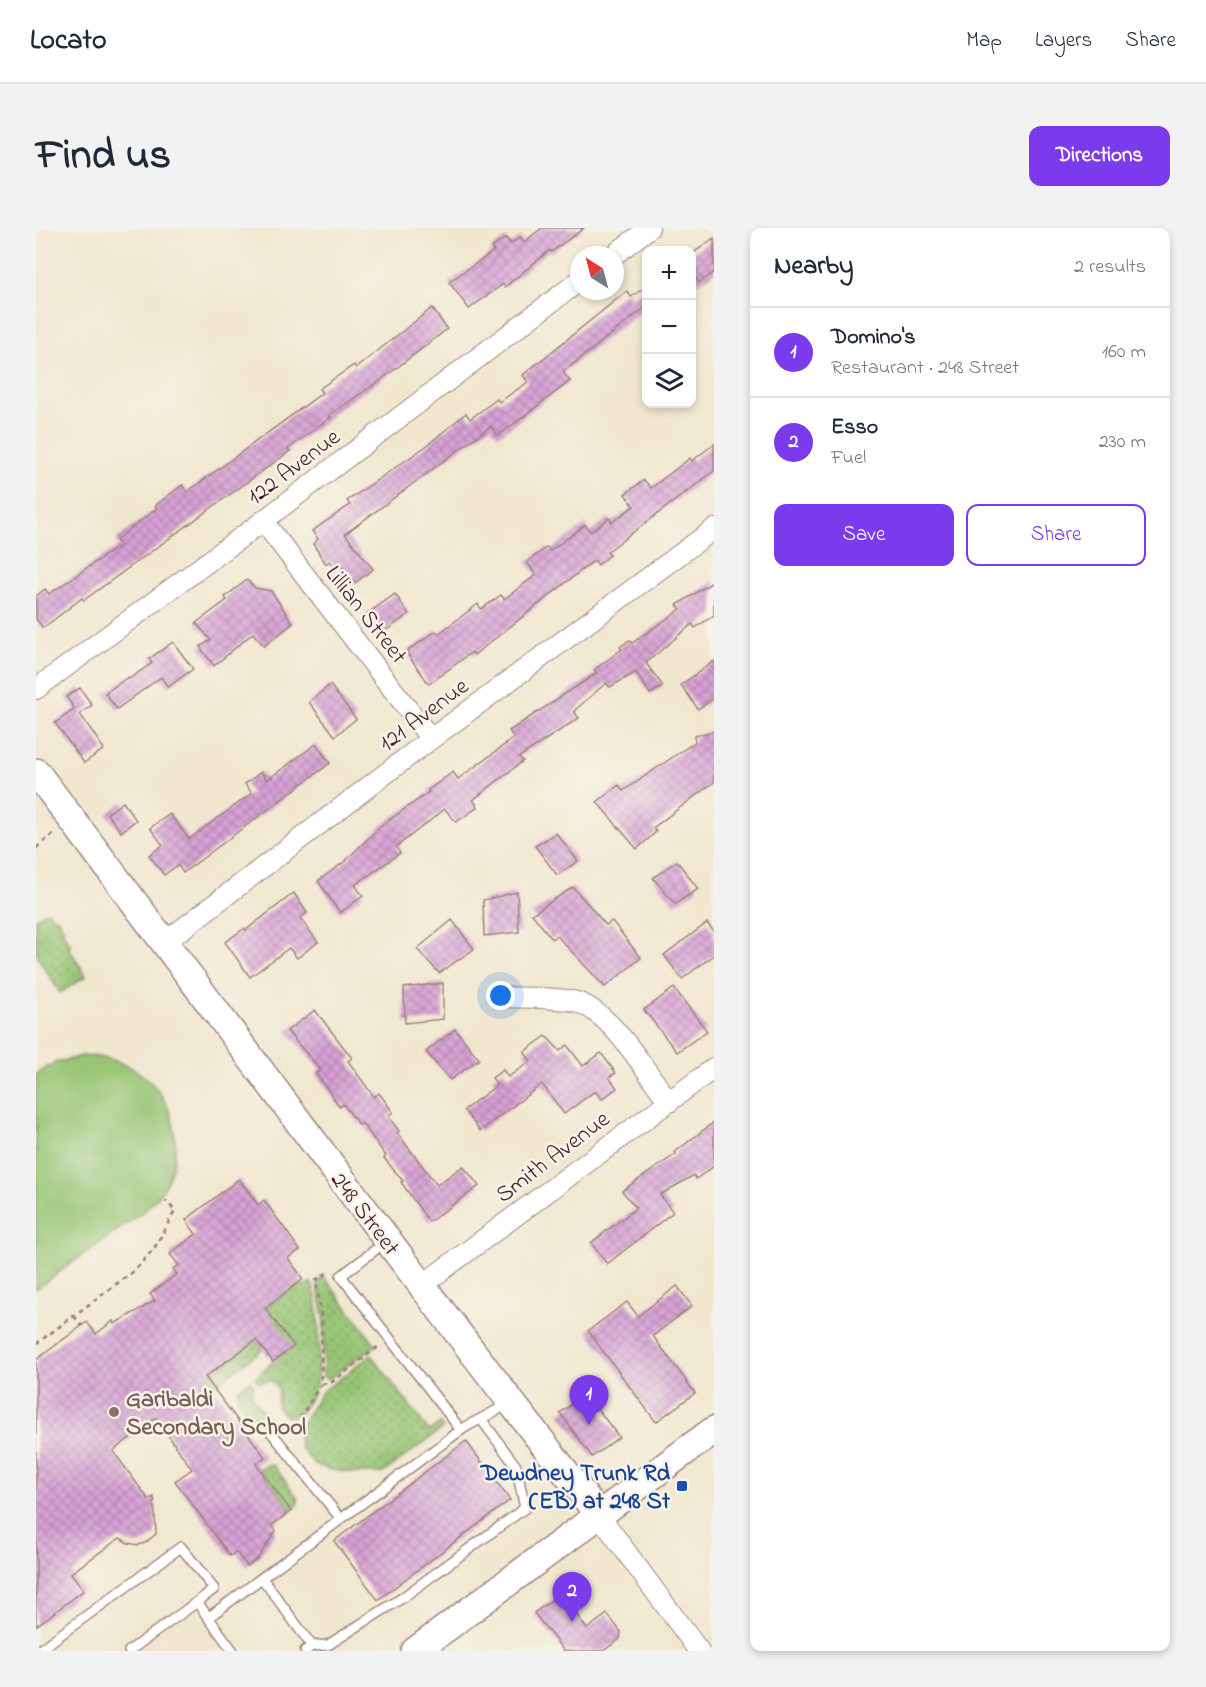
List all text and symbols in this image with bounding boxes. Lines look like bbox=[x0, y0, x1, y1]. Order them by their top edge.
text: Locato bbox=[30, 21, 106, 62]
text: Map bbox=[966, 26, 1002, 56]
text: Layers bbox=[1035, 26, 1092, 56]
text: Share bbox=[1125, 26, 1176, 56]
text: Find us bbox=[36, 126, 171, 187]
button: Directions bbox=[1029, 126, 1170, 186]
north arrow bbox=[570, 246, 624, 300]
map controls bbox=[642, 246, 696, 408]
button: + bbox=[642, 246, 696, 300]
text: Nearby bbox=[774, 248, 853, 286]
text: 2 results bbox=[1074, 253, 1146, 282]
button: − bbox=[642, 300, 696, 354]
text: Domino's bbox=[831, 322, 915, 354]
text: 1 bbox=[790, 338, 797, 367]
text: 160 m bbox=[1102, 338, 1146, 367]
button: layers bbox=[642, 354, 696, 408]
text: Restaurant · 248 Street bbox=[831, 354, 1019, 383]
text: Esso bbox=[831, 412, 878, 444]
street label: 122 Avenue bbox=[240, 421, 349, 515]
text: 2 bbox=[789, 428, 798, 457]
text: 230 m bbox=[1099, 428, 1146, 457]
text: Fuel bbox=[831, 444, 866, 473]
button: Save bbox=[774, 504, 954, 566]
button: Share bbox=[966, 504, 1146, 566]
street label: Lillian Street bbox=[315, 559, 415, 672]
street label: 121 Avenue bbox=[372, 670, 477, 762]
your location bbox=[486, 981, 515, 1010]
street label: Smith Avenue bbox=[489, 1103, 618, 1213]
street label: 248 Street bbox=[321, 1165, 407, 1264]
pin: 1 bbox=[570, 1376, 608, 1425]
place label: Garibaldi Secondary School bbox=[126, 1383, 306, 1447]
marker: Garibaldi Secondary School bbox=[107, 1405, 121, 1419]
place label: Dewdney Trunk Rd (EB) at 248 St bbox=[480, 1457, 671, 1520]
marker: Dewdney Trunk Rd (EB) at 248 St bbox=[675, 1479, 689, 1493]
pin: 2 bbox=[552, 1572, 592, 1622]

